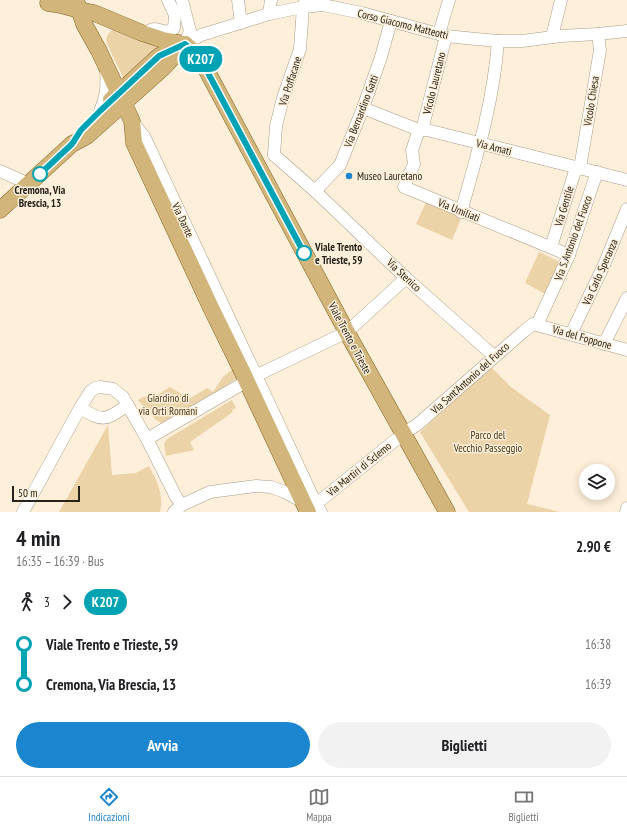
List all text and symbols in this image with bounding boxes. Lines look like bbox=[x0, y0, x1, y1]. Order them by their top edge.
street label: Corso Giacomo Matteotti bbox=[356, 6, 450, 42]
line badge: K207 bbox=[173, 46, 229, 72]
text: K207 bbox=[187, 50, 215, 68]
street label: Vicolo Lauretano bbox=[419, 50, 449, 117]
street label: Via Poffacane bbox=[275, 54, 305, 108]
street label: Via Bernardino Gatti bbox=[340, 73, 381, 150]
street label: Vicolo Chiesa bbox=[580, 75, 602, 128]
street label: Via Amati bbox=[474, 136, 513, 158]
marker: Cremona, Via Brescia, 13 bbox=[32, 166, 48, 182]
place label: Museo Lauretano bbox=[357, 169, 422, 183]
marker: Museo Lauretano bbox=[344, 171, 354, 181]
place label: Cremona, Via Brescia, 13 bbox=[15, 183, 66, 210]
street label: Via Gentile bbox=[551, 184, 577, 229]
street label: Via S.Antonio del Fuoco bbox=[551, 193, 595, 283]
street label: Via Umiliati bbox=[435, 195, 482, 225]
street label: Via Dante bbox=[168, 200, 197, 240]
street label: Via Carlo Speranza bbox=[579, 237, 621, 308]
place label: Viale Trento e Trieste, 59 bbox=[314, 240, 363, 267]
marker: Viale Trento e Trieste, 59 bbox=[296, 245, 312, 261]
street label: Via Stenico bbox=[383, 255, 424, 295]
street label: Viale Trento e Trieste bbox=[325, 299, 375, 377]
street label: Via del Foppone bbox=[550, 322, 614, 352]
street label: Via Sant'Antonio del Fuoco bbox=[427, 339, 512, 418]
park label: Giardino di via Orti Romani bbox=[139, 391, 197, 418]
park label: Parco del Vecchio Passeggio bbox=[453, 428, 523, 455]
street label: Via Martiri di Sclemo bbox=[323, 438, 394, 500]
map controls bbox=[579, 464, 615, 500]
button: layers bbox=[579, 464, 615, 500]
scale bar bbox=[12, 484, 80, 503]
text: 50 m bbox=[18, 486, 37, 500]
text: 4 min bbox=[16, 524, 60, 552]
text: 2.90 € bbox=[576, 537, 611, 556]
text: 16:35 – 16:39 · Bus bbox=[16, 553, 104, 570]
icon: walk bbox=[16, 591, 38, 613]
icon: forward bbox=[56, 591, 78, 613]
text: K207 bbox=[92, 593, 119, 611]
text: 3 bbox=[44, 594, 50, 611]
text: Viale Trento e Trieste, 59 bbox=[46, 635, 178, 654]
text: 16:38 bbox=[585, 636, 611, 653]
text: Cremona, Via Brescia, 13 bbox=[46, 675, 176, 694]
text: 16:39 bbox=[585, 676, 611, 693]
button: Avvia bbox=[16, 722, 310, 768]
button: Biglietti bbox=[318, 722, 611, 768]
tab: Indicazioni bbox=[88, 786, 130, 824]
tab: Mappa bbox=[306, 786, 332, 824]
tab: Biglietti bbox=[508, 786, 539, 824]

